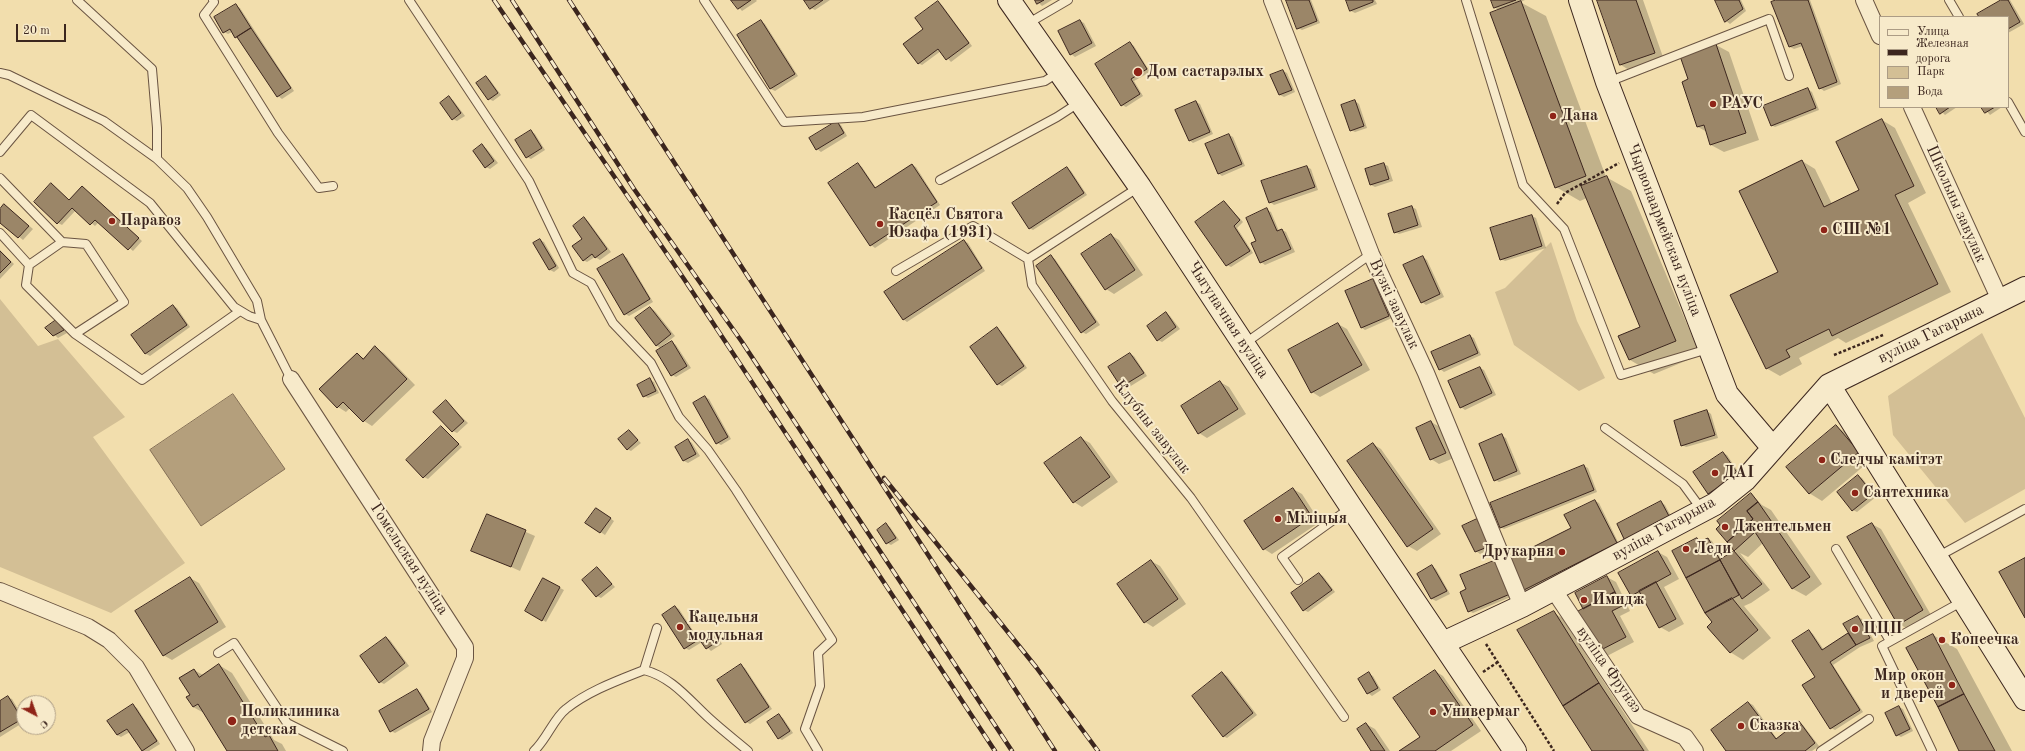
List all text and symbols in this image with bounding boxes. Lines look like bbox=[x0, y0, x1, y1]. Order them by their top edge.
scale bar bbox=[18, 16, 68, 42]
legend bbox=[1879, 16, 2009, 108]
text: 20 m bbox=[23, 25, 50, 37]
text: Улица bbox=[1917, 26, 1950, 38]
text: Железная дорога bbox=[1916, 38, 1969, 65]
place label: Дом састарэлых bbox=[1147, 62, 1264, 82]
marker: Дом састарэлых bbox=[1132, 66, 1144, 78]
text: Парк bbox=[1917, 66, 1945, 78]
text: Вода bbox=[1917, 86, 1943, 98]
place label: РАУС bbox=[1721, 94, 1763, 114]
marker: РАУС bbox=[1708, 99, 1718, 109]
place label: Дана bbox=[1561, 106, 1598, 126]
marker: Дана bbox=[1548, 111, 1558, 121]
street label: Чырвонаармейская вуліца bbox=[1622, 141, 1706, 319]
street label: Школьны завулак bbox=[1922, 142, 1990, 266]
place label: Касцёл Святога Юзафа (1931) bbox=[888, 205, 1003, 243]
place label: Паравоз bbox=[120, 211, 181, 231]
marker: Паравоз bbox=[107, 216, 117, 226]
marker: Касцёл Святога Юзафа (1931) bbox=[875, 219, 885, 229]
place label: СШ №1 bbox=[1832, 220, 1892, 240]
marker: СШ №1 bbox=[1819, 225, 1829, 235]
street label: Вузкі завулак bbox=[1365, 256, 1423, 352]
street label: Чыгуначная вуліца bbox=[1183, 258, 1273, 382]
street label: вуліца Гагарына bbox=[1875, 300, 1987, 368]
street label: Клубны завулак bbox=[1109, 376, 1195, 478]
place label: Следчы камітэт bbox=[1830, 450, 1943, 470]
marker: Следчы камітэт bbox=[1817, 455, 1827, 465]
place label: ДАІ bbox=[1723, 463, 1754, 483]
marker: ДАІ bbox=[1710, 468, 1720, 478]
place label: Сантехника bbox=[1863, 483, 1949, 503]
marker: Сантехника bbox=[1850, 488, 1860, 498]
street label: вуліца Гагарына bbox=[1609, 493, 1719, 565]
street label: Гомельская вуліца bbox=[366, 500, 452, 618]
place label: Міліцыя bbox=[1286, 509, 1347, 529]
marker: Міліцыя bbox=[1273, 514, 1283, 524]
place label: Джентельмен bbox=[1733, 517, 1831, 537]
marker: Джентельмен bbox=[1720, 522, 1730, 532]
place label: Леди bbox=[1694, 539, 1731, 559]
place label: Друкарня bbox=[1482, 542, 1554, 562]
marker: Леди bbox=[1681, 544, 1691, 554]
marker: Друкарня bbox=[1557, 547, 1567, 557]
place label: Имидж bbox=[1592, 590, 1644, 610]
marker: Имидж bbox=[1579, 595, 1589, 605]
place label: Кацельня модульная bbox=[688, 608, 763, 646]
place label: ЦЦП bbox=[1863, 619, 1902, 639]
marker: Кацельня модульная bbox=[675, 622, 685, 632]
street label: вуліца Фрунзэ bbox=[1572, 623, 1646, 717]
marker: ЦЦП bbox=[1850, 624, 1860, 634]
place label: Копеечка bbox=[1950, 630, 2019, 650]
marker: Копеечка bbox=[1937, 635, 1947, 645]
place label: Мир окон и дверей bbox=[1874, 666, 1944, 704]
marker: Мир окон и дверей bbox=[1947, 680, 1957, 690]
north arrow bbox=[16, 695, 56, 735]
place label: Поликлиника детская bbox=[241, 702, 340, 740]
place label: Универмаг bbox=[1441, 702, 1520, 722]
marker: Универмаг bbox=[1428, 707, 1438, 717]
marker: Поликлиника детская bbox=[226, 715, 238, 727]
place label: Сказка bbox=[1749, 716, 1800, 736]
text: С bbox=[37, 717, 50, 730]
marker: Сказка bbox=[1736, 721, 1746, 731]

